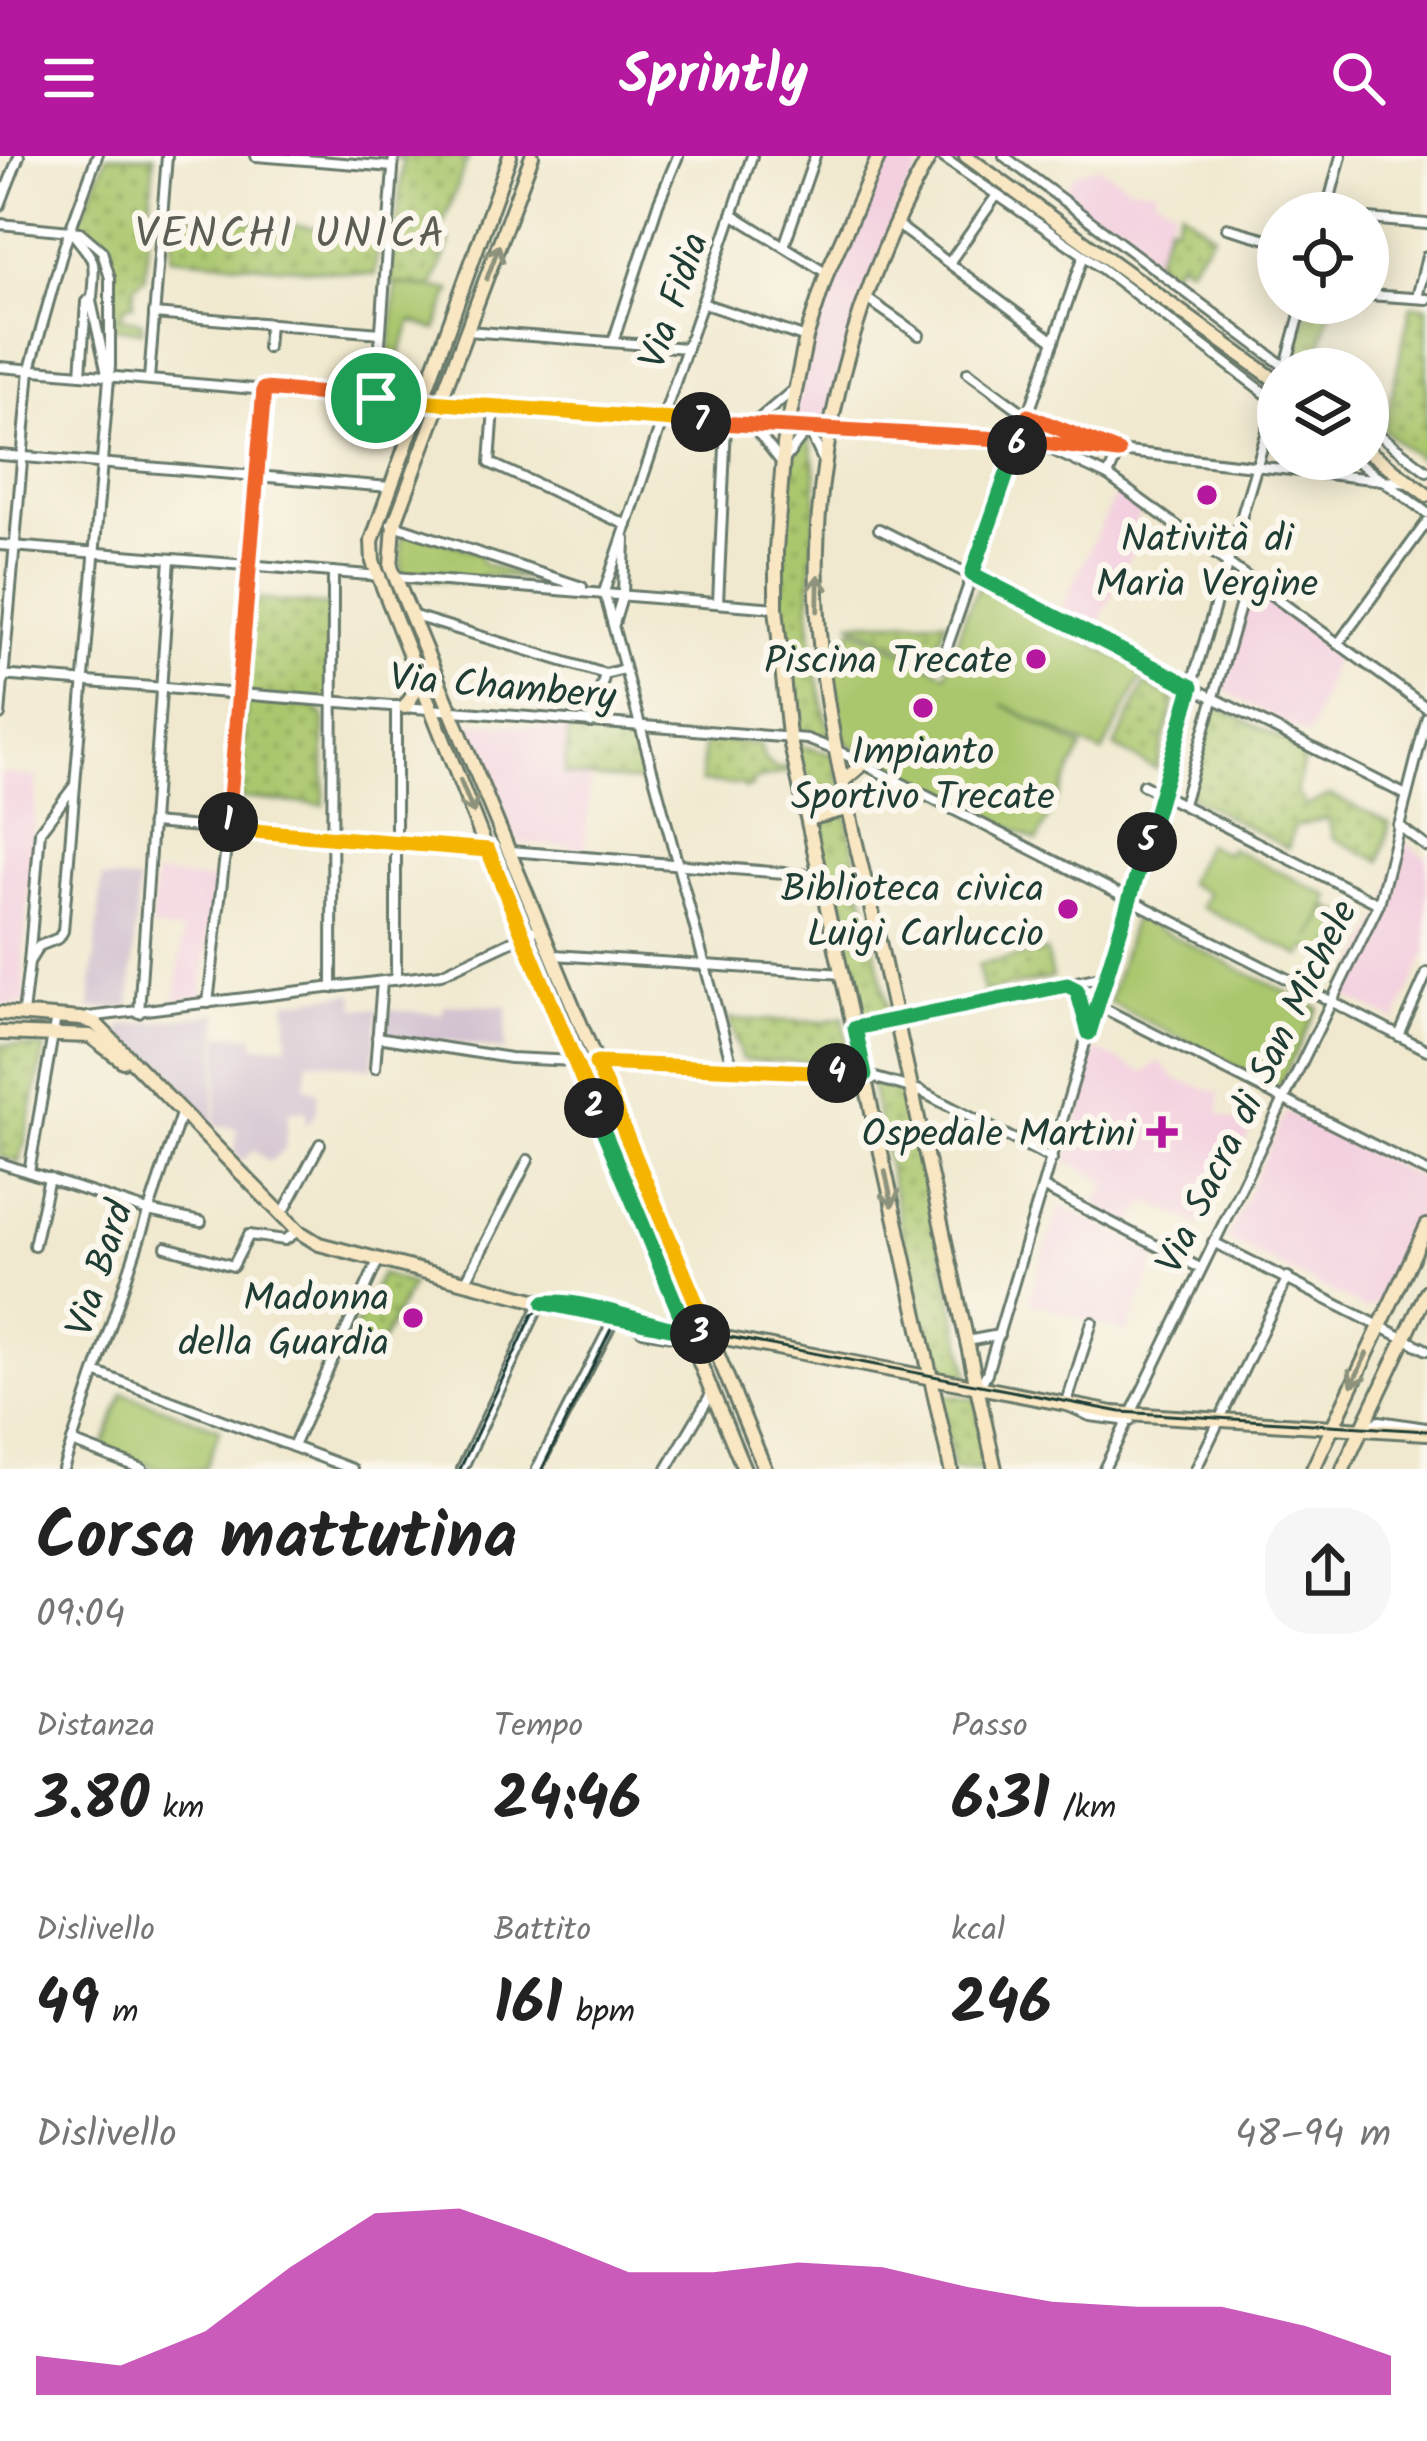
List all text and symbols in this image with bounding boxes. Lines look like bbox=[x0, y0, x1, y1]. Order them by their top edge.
text: Sprintly bbox=[619, 35, 808, 121]
icon: menu bbox=[36, 45, 102, 111]
icon: search bbox=[1325, 45, 1391, 111]
map controls bbox=[1257, 192, 1389, 480]
button: locate bbox=[1257, 192, 1389, 324]
district label: VENCHI UNICA bbox=[135, 202, 447, 269]
street label: Via Fidia bbox=[624, 225, 728, 378]
one-way arrow bbox=[483, 245, 505, 282]
pin bbox=[325, 347, 427, 449]
button: layers bbox=[1257, 348, 1389, 480]
icon: arrive bbox=[343, 365, 409, 431]
pin: 7 bbox=[671, 392, 731, 452]
text: 7 bbox=[693, 395, 709, 448]
pin: 6 bbox=[987, 415, 1047, 475]
text: 6 bbox=[1008, 418, 1026, 471]
marker: Natività di Maria Vergine bbox=[1194, 482, 1220, 508]
place label: Natività di Maria Vergine bbox=[1096, 510, 1318, 617]
one-way arrow bbox=[807, 574, 830, 613]
place label: Piscina Trecate bbox=[764, 632, 1012, 694]
marker: Piscina Trecate bbox=[1023, 646, 1049, 672]
street label: Via Chambery bbox=[387, 648, 619, 730]
marker: Impianto Sportivo Trecate bbox=[910, 695, 936, 721]
place label: Impianto Sportivo Trecate bbox=[791, 723, 1055, 830]
one-way arrow bbox=[457, 777, 479, 814]
pin: 1 bbox=[198, 792, 258, 852]
text: 1 bbox=[223, 795, 233, 848]
pin: 5 bbox=[1117, 812, 1177, 872]
text: 5 bbox=[1139, 815, 1155, 868]
place label: Biblioteca civica Luigi Carluccio bbox=[781, 860, 1044, 967]
street label: Via Sacra di San Michele bbox=[1141, 890, 1376, 1286]
marker: Biblioteca civica Luigi Carluccio bbox=[1055, 896, 1081, 922]
pin: 4 bbox=[807, 1043, 867, 1103]
text: 4 bbox=[828, 1046, 846, 1099]
pin: 2 bbox=[564, 1078, 624, 1138]
text: 2 bbox=[584, 1081, 604, 1134]
place label: Ospedale Martini bbox=[861, 1105, 1137, 1167]
marker: Ospedale Martini bbox=[1146, 1116, 1178, 1148]
one-way arrow bbox=[879, 1169, 901, 1208]
street label: Via Bard bbox=[51, 1192, 153, 1345]
place label: Madonna della Guardia bbox=[178, 1269, 389, 1376]
pin: 3 bbox=[670, 1304, 730, 1364]
marker: Madonna della Guardia bbox=[400, 1305, 426, 1331]
text: 3 bbox=[691, 1307, 709, 1360]
one-way arrow bbox=[1347, 1351, 1369, 1387]
text: Corsa mattutina bbox=[36, 1487, 517, 1592]
button: share bbox=[1265, 1508, 1391, 1634]
text: 09:04 bbox=[36, 1585, 125, 1647]
text: Distanza bbox=[36, 1701, 155, 1754]
text: Tempo bbox=[494, 1701, 583, 1754]
text: Passo bbox=[951, 1701, 1028, 1754]
text: 3.80 bbox=[36, 1754, 149, 1850]
text: 24:46 bbox=[494, 1754, 641, 1850]
text: 6:31 bbox=[951, 1754, 1050, 1850]
text: km bbox=[149, 1783, 204, 1836]
text: /km bbox=[1050, 1783, 1116, 1836]
text: Dislivello bbox=[36, 1905, 155, 1958]
text: Battito bbox=[494, 1905, 591, 1958]
text: kcal bbox=[951, 1905, 1005, 1958]
text: 49 bbox=[36, 1958, 99, 2054]
text: 161 bbox=[494, 1958, 562, 2054]
text: 246 bbox=[951, 1958, 1052, 2054]
text: m bbox=[99, 1987, 139, 2040]
text: bpm bbox=[562, 1987, 635, 2040]
text: Dislivello bbox=[36, 2105, 177, 2167]
text: 48–94 m bbox=[1235, 2105, 1391, 2167]

